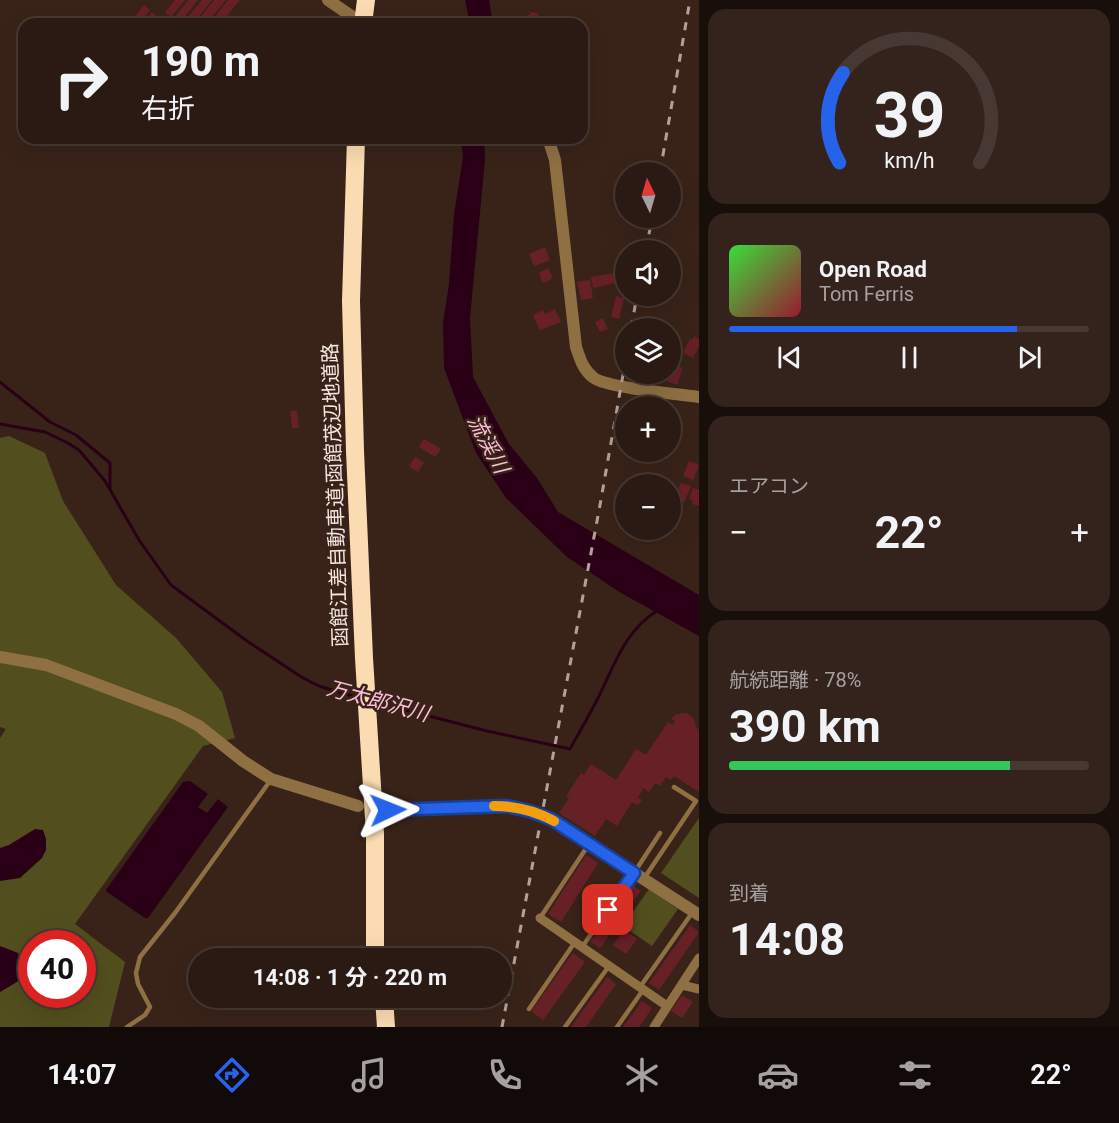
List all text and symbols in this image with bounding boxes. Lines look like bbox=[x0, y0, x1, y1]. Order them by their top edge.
text: 190 m bbox=[141, 37, 260, 86]
icon: right bbox=[42, 42, 120, 120]
text: 39 bbox=[873, 79, 945, 152]
text: 右折 bbox=[141, 93, 195, 125]
text: km/h bbox=[884, 149, 934, 174]
north arrow bbox=[615, 162, 681, 228]
map controls bbox=[615, 162, 681, 540]
button: sound bbox=[615, 240, 681, 306]
text: Open Road bbox=[819, 257, 927, 282]
text: Tom Ferris bbox=[819, 282, 914, 306]
button: layers bbox=[615, 318, 681, 384]
icon: previous bbox=[773, 341, 806, 374]
icon: pause bbox=[893, 341, 926, 374]
icon: next bbox=[1013, 341, 1046, 374]
street label: 函館江差自動車道;函館茂辺地道路 bbox=[318, 343, 352, 647]
button: + bbox=[615, 396, 681, 462]
water label: 流渓川 bbox=[463, 411, 514, 479]
button: − bbox=[615, 474, 681, 540]
text: エアコン bbox=[729, 474, 809, 498]
text: 22° bbox=[874, 506, 944, 559]
text: − bbox=[729, 513, 748, 552]
text: + bbox=[1070, 513, 1089, 552]
text: 航続距離 · 78% bbox=[729, 668, 861, 692]
water label: 万太郎沢川 bbox=[324, 676, 434, 727]
text: 390 km bbox=[729, 700, 881, 753]
position arrow bbox=[356, 778, 420, 842]
text: 到着 bbox=[729, 881, 769, 905]
pin bbox=[582, 884, 633, 935]
icon: arrive bbox=[591, 893, 624, 926]
text: 14:08 bbox=[729, 913, 845, 966]
speed limit sign: 40 bbox=[18, 930, 96, 1008]
text: 14:08 · 1 分 · 220 m bbox=[253, 965, 447, 990]
icon: directions bbox=[211, 1054, 253, 1096]
icon: music bbox=[348, 1054, 390, 1096]
icon: phone bbox=[484, 1054, 526, 1096]
icon: climate bbox=[621, 1054, 663, 1096]
icon: car bbox=[757, 1054, 799, 1096]
icon: filters bbox=[894, 1054, 936, 1096]
text: 14:07 bbox=[47, 1059, 117, 1091]
text: 22° bbox=[1030, 1059, 1072, 1091]

